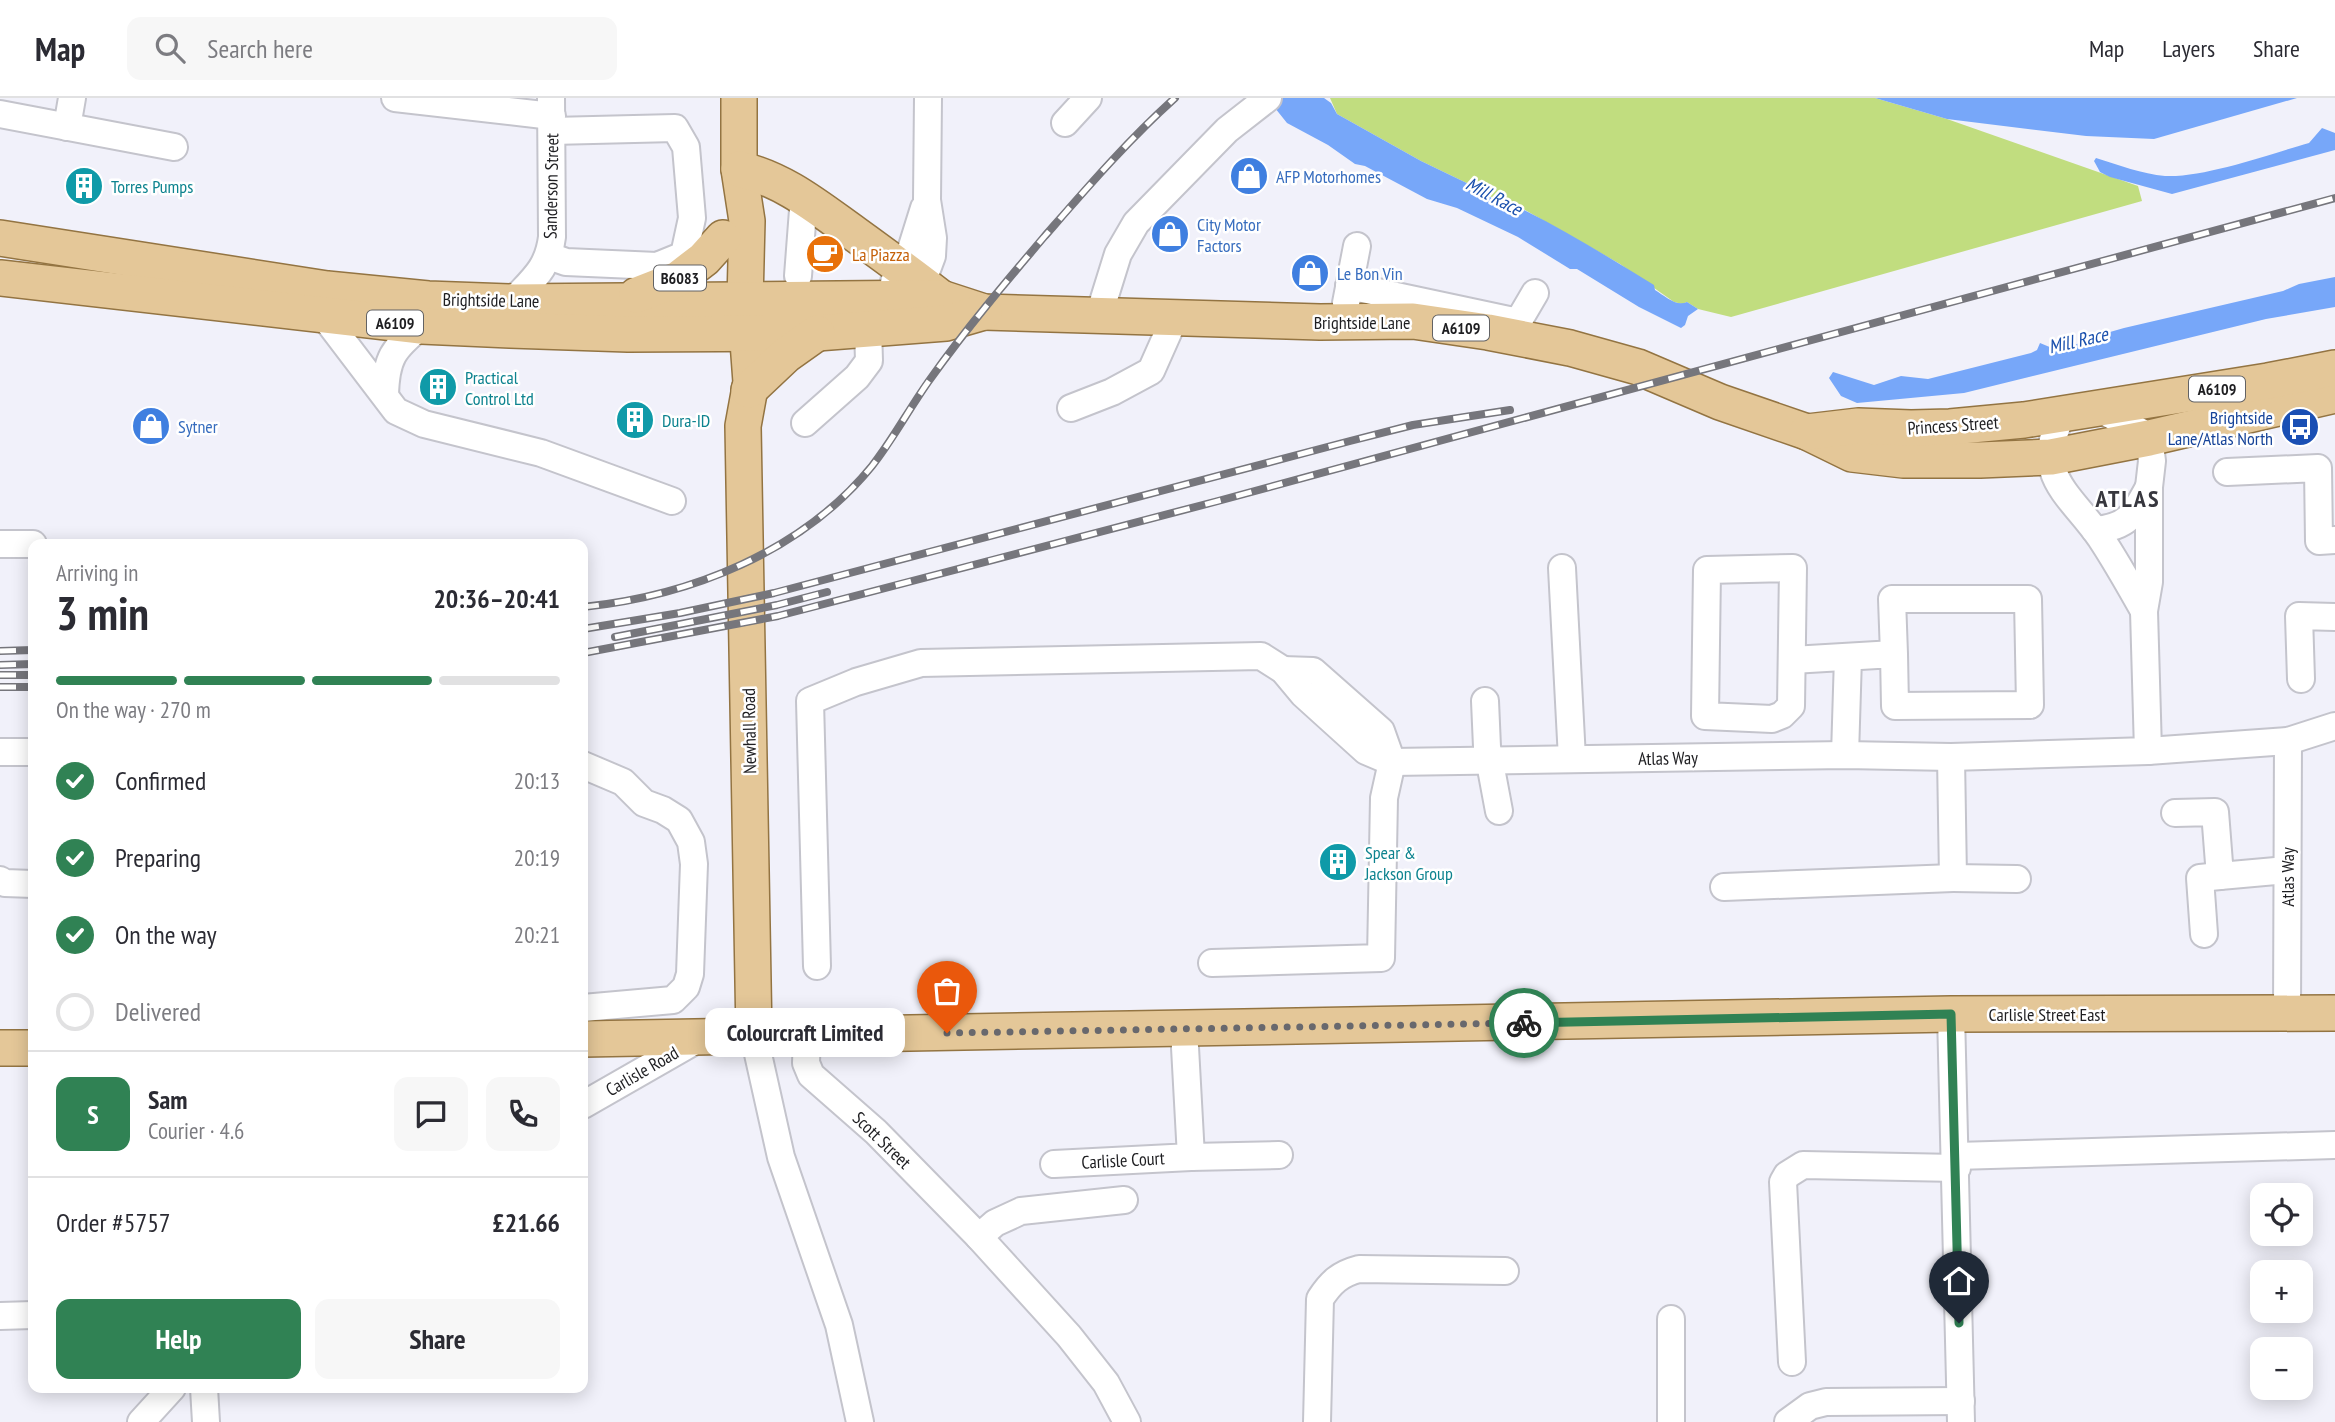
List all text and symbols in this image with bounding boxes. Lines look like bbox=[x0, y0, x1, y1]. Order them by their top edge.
search box bbox=[127, 17, 617, 80]
text: Map bbox=[35, 27, 85, 70]
icon: search bbox=[151, 29, 189, 67]
text: Search here bbox=[207, 32, 313, 65]
text: Map bbox=[2089, 33, 2124, 64]
text: Layers bbox=[2162, 33, 2215, 64]
text: Share bbox=[2253, 33, 2300, 64]
street label: Sanderson Street bbox=[539, 133, 563, 239]
shop icon: AFP Motorhomes bbox=[1228, 155, 1270, 197]
building icon: Torres Pumps bbox=[63, 165, 105, 207]
place label: AFP Motorhomes bbox=[1276, 165, 1381, 188]
water label: Mill Race bbox=[1462, 171, 1527, 221]
place label: Torres Pumps bbox=[111, 175, 193, 198]
shop icon: City Motor Factors bbox=[1149, 213, 1191, 255]
place label: City Motor Factors bbox=[1197, 213, 1261, 257]
cafe icon: La Piazza bbox=[804, 233, 846, 275]
place label: La Piazza bbox=[852, 243, 910, 266]
shop icon: Le Bon Vin bbox=[1289, 252, 1331, 294]
place label: Le Bon Vin bbox=[1337, 262, 1403, 285]
road number: B6083 bbox=[654, 266, 706, 290]
street label: Brightside Lane bbox=[442, 288, 540, 312]
road number: A6109 bbox=[367, 311, 423, 336]
street label: Brightside Lane bbox=[1314, 311, 1410, 334]
road number: A6109 bbox=[1433, 316, 1489, 340]
water label: Mill Race bbox=[2046, 321, 2111, 358]
building icon: Practical Control Ltd bbox=[417, 366, 459, 408]
place label: Practical Control Ltd bbox=[465, 366, 534, 410]
road number: A6109 bbox=[2189, 376, 2245, 402]
building icon: Dura-ID bbox=[614, 399, 656, 441]
shop icon: Sytner bbox=[130, 405, 172, 447]
place label: Brightside Lane/Atlas North bbox=[2168, 406, 2273, 450]
bus stop icon: Brightside Lane/Atlas North bbox=[2279, 406, 2321, 448]
place label: Dura-ID bbox=[662, 409, 710, 432]
street label: Princess Street bbox=[1907, 410, 1999, 440]
place label: Sytner bbox=[178, 415, 218, 438]
district label: ATLAS bbox=[2095, 483, 2160, 514]
text: Arriving in bbox=[56, 558, 138, 587]
text: 20:36–20:41 bbox=[433, 582, 560, 615]
text: 3 min bbox=[56, 583, 149, 643]
street label: Newhall Road bbox=[737, 688, 761, 774]
text: On the way · 270 m bbox=[56, 695, 211, 724]
street label: Atlas Way bbox=[1638, 746, 1698, 770]
icon: check bbox=[56, 762, 94, 800]
text: Confirmed bbox=[115, 764, 206, 797]
text: 20:13 bbox=[514, 766, 560, 795]
icon: check bbox=[56, 839, 94, 877]
text: Preparing bbox=[115, 841, 201, 874]
building icon: Spear & Jackson Group bbox=[1317, 841, 1359, 883]
place label: Spear & Jackson Group bbox=[1364, 841, 1453, 885]
text: 20:19 bbox=[514, 843, 560, 872]
street label: Atlas Way bbox=[2276, 847, 2299, 907]
icon: check bbox=[56, 916, 94, 954]
text: On the way bbox=[115, 918, 217, 951]
text: 20:21 bbox=[514, 920, 560, 949]
pin bbox=[917, 961, 977, 1033]
icon: bag bbox=[928, 972, 966, 1010]
courier bbox=[1489, 988, 1559, 1058]
text: Delivered bbox=[115, 995, 201, 1028]
street label: Carlisle Street East bbox=[1989, 1003, 2105, 1026]
icon: bike bbox=[1505, 1004, 1543, 1042]
callout: Colourcraft Limited bbox=[706, 1009, 905, 1058]
text: Colourcraft Limited bbox=[727, 1018, 883, 1047]
street label: Carlisle Road bbox=[601, 1041, 683, 1101]
button: chat bbox=[394, 1077, 468, 1151]
button: phone bbox=[486, 1077, 560, 1151]
text: Sam bbox=[148, 1083, 187, 1116]
text: S bbox=[87, 1098, 99, 1131]
street label: Scott Street bbox=[848, 1107, 916, 1174]
text: Courier · 4.6 bbox=[148, 1116, 244, 1145]
street label: Carlisle Court bbox=[1081, 1146, 1165, 1174]
map controls bbox=[2250, 1183, 2313, 1400]
button: locate bbox=[2250, 1183, 2313, 1246]
text: Order #5757 bbox=[56, 1206, 171, 1239]
text: £21.66 bbox=[492, 1206, 560, 1239]
pin bbox=[1929, 1251, 1989, 1323]
button: + bbox=[2250, 1260, 2313, 1323]
icon: home bbox=[1940, 1262, 1978, 1300]
button: Help bbox=[56, 1299, 301, 1379]
button: Share bbox=[315, 1299, 560, 1379]
button: − bbox=[2250, 1337, 2313, 1400]

